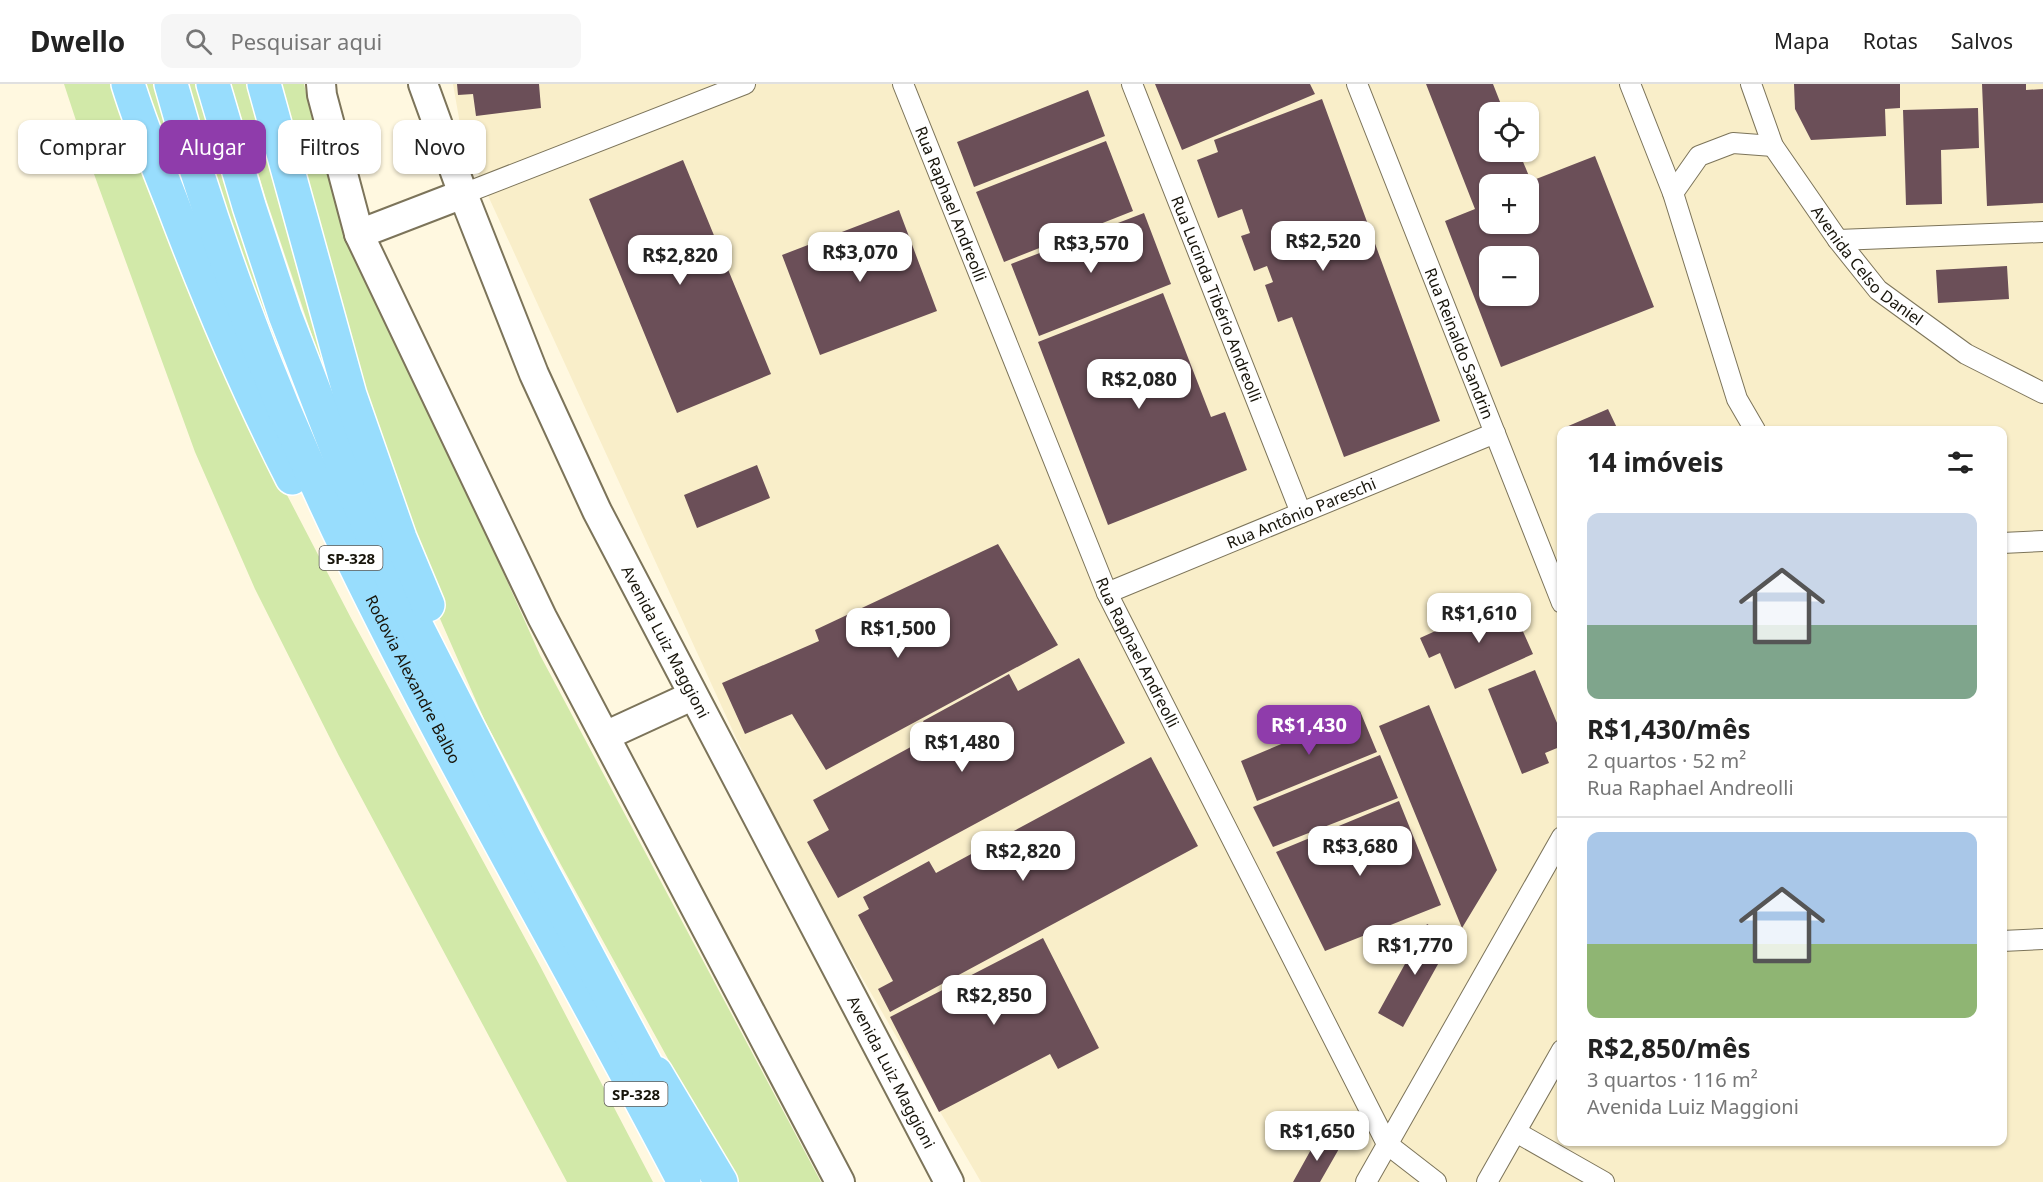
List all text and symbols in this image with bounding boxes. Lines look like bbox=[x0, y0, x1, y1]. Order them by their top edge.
search box bbox=[161, 14, 581, 68]
text: Dwello bbox=[30, 22, 125, 60]
icon: search bbox=[182, 25, 215, 58]
text: Pesquisar aqui bbox=[230, 26, 382, 56]
text: Mapa bbox=[1774, 27, 1830, 55]
text: Rotas bbox=[1863, 27, 1918, 55]
text: Salvos bbox=[1951, 27, 2013, 55]
map controls bbox=[1479, 102, 1539, 306]
button: locate bbox=[1479, 102, 1539, 162]
chip: Comprar bbox=[18, 120, 147, 174]
chip: Alugar bbox=[159, 120, 266, 174]
chip: Filtros bbox=[278, 120, 381, 174]
chip: Novo bbox=[393, 120, 486, 174]
street label: Rua Raphael Andreolli bbox=[910, 123, 992, 285]
button: + bbox=[1479, 174, 1539, 234]
street label: Rua Lucinda Tibério Andreolli bbox=[1166, 193, 1267, 405]
street label: Avenida Celso Daniel bbox=[1806, 201, 1928, 330]
pin: R$2,520 bbox=[1268, 221, 1378, 272]
pin: R$3,570 bbox=[1036, 223, 1146, 274]
text: R$2,520 bbox=[1285, 227, 1361, 254]
text: R$3,570 bbox=[1053, 229, 1129, 256]
pin: R$3,070 bbox=[805, 232, 915, 283]
pin: R$2,820 bbox=[625, 235, 735, 286]
text: R$3,070 bbox=[822, 238, 898, 265]
text: R$2,820 bbox=[642, 241, 718, 268]
button: − bbox=[1479, 246, 1539, 306]
street label: Rua Reinaldo Sandrin bbox=[1420, 265, 1499, 422]
pin: R$2,080 bbox=[1084, 359, 1194, 410]
text: R$2,080 bbox=[1101, 365, 1177, 392]
text: 14 imóveis bbox=[1587, 444, 1724, 480]
icon: filters bbox=[1944, 446, 1977, 479]
street label: Rua Antônio Pareschi bbox=[1223, 472, 1379, 554]
road number: SP-328 bbox=[320, 546, 382, 570]
icon: home bbox=[1728, 552, 1836, 660]
street label: Avenida Luiz Maggioni bbox=[616, 562, 715, 722]
street label: Rua Raphael Andreolli bbox=[1091, 574, 1184, 731]
street label: Rodovia Alexandre Balbo bbox=[360, 591, 466, 767]
pin: R$1,610 bbox=[1424, 593, 1534, 644]
text: R$1,610 bbox=[1441, 599, 1517, 626]
pin: R$1,500 bbox=[843, 608, 953, 659]
text: R$1,500 bbox=[860, 614, 936, 641]
pin: R$1,430 bbox=[1254, 705, 1364, 756]
text: R$1,430 bbox=[1271, 711, 1347, 738]
text: R$1,430/mês bbox=[1587, 711, 1751, 747]
pin: R$1,480 bbox=[907, 722, 1017, 773]
text: R$1,480 bbox=[924, 728, 1000, 755]
text: 2 quartos · 52 m² bbox=[1587, 747, 1746, 774]
text: Rua Raphael Andreolli bbox=[1587, 774, 1794, 801]
pin: R$3,680 bbox=[1305, 826, 1415, 877]
pin: R$2,820 bbox=[968, 831, 1078, 882]
text: R$3,680 bbox=[1322, 832, 1398, 859]
text: R$2,820 bbox=[985, 837, 1061, 864]
icon: home bbox=[1728, 871, 1836, 979]
pin: R$1,770 bbox=[1360, 925, 1470, 976]
text: R$1,770 bbox=[1377, 931, 1453, 958]
pin: R$2,850 bbox=[939, 975, 1049, 1026]
text: R$2,850 bbox=[956, 981, 1032, 1008]
street label: Avenida Luiz Maggioni bbox=[842, 992, 941, 1152]
text: R$2,850/mês bbox=[1587, 1030, 1751, 1066]
text: 3 quartos · 116 m² bbox=[1587, 1066, 1758, 1093]
road number: SP-328 bbox=[604, 1082, 668, 1106]
text: Avenida Luiz Maggioni bbox=[1587, 1093, 1799, 1120]
pin: R$1,650 bbox=[1262, 1111, 1372, 1162]
text: R$1,650 bbox=[1279, 1117, 1355, 1144]

